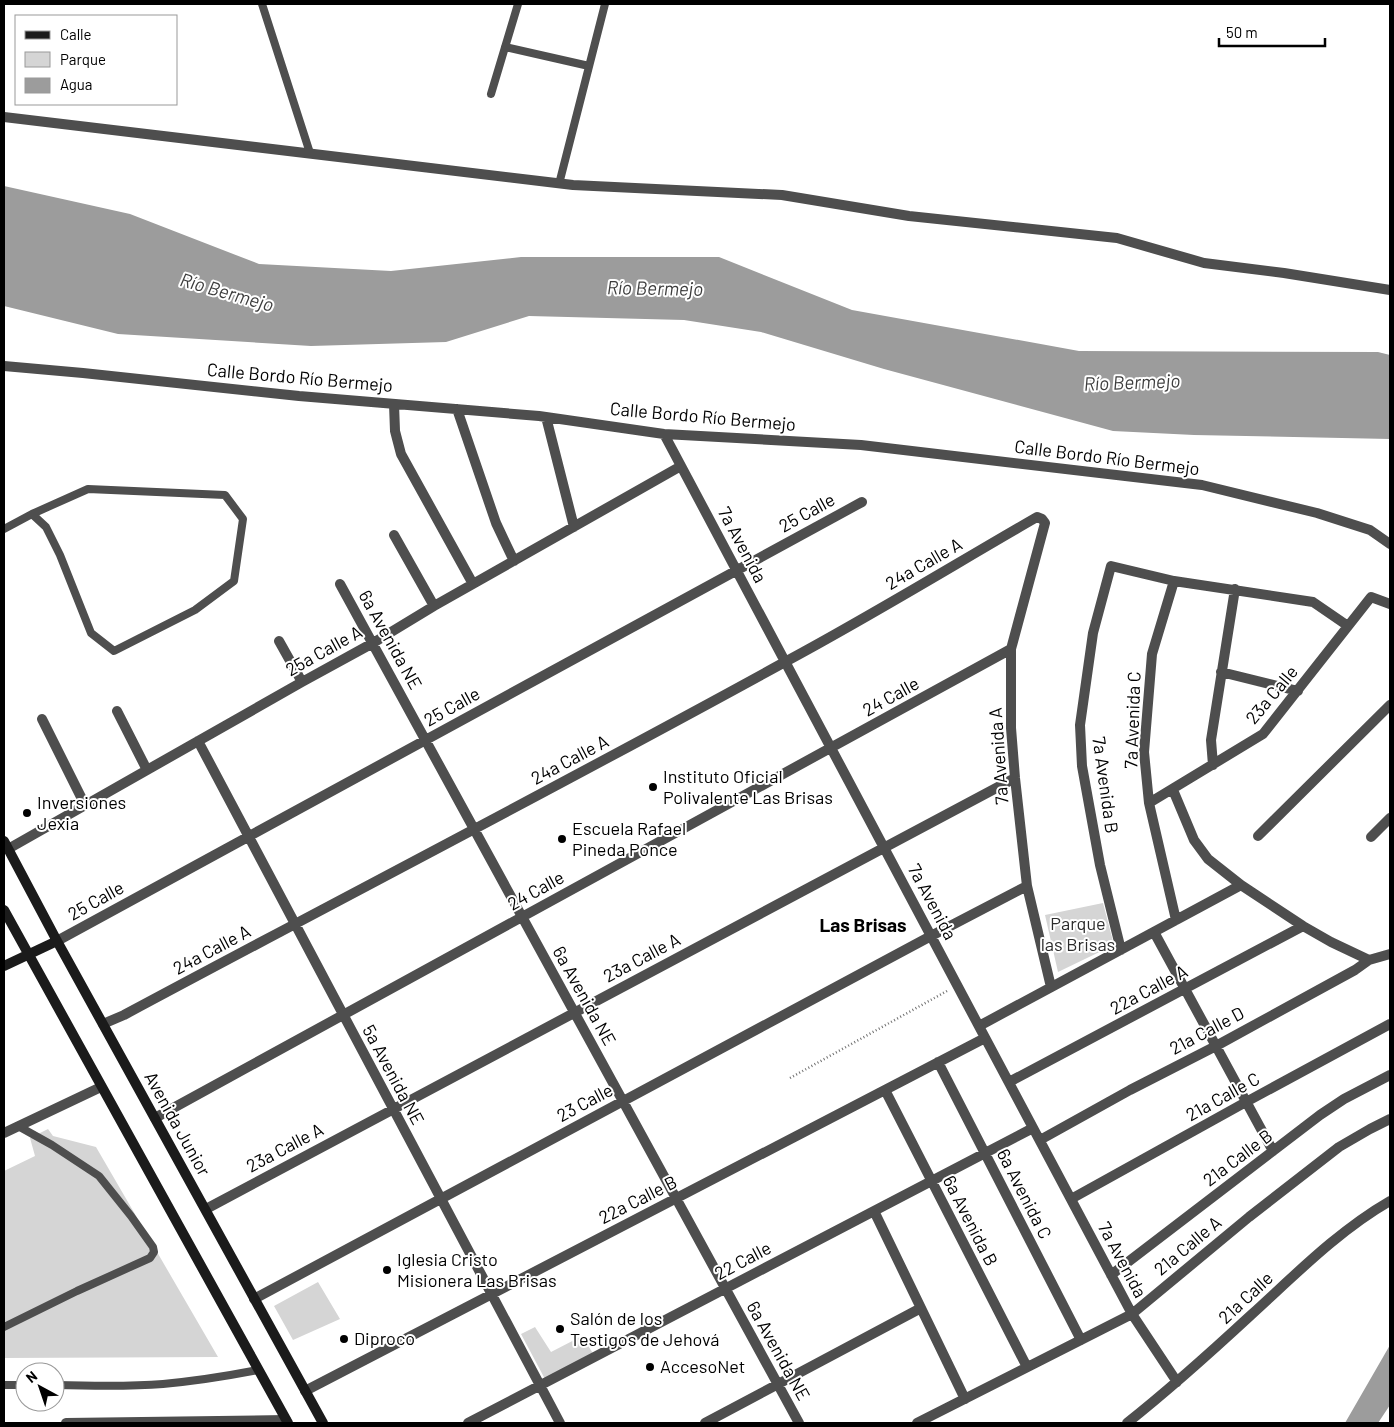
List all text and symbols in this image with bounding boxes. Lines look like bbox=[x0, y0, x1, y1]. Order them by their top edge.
legend bbox=[15, 15, 178, 105]
scale bar bbox=[1219, 15, 1325, 47]
text: 50 m bbox=[1226, 23, 1258, 41]
text: Calle bbox=[60, 25, 92, 43]
text: Parque bbox=[60, 50, 106, 68]
text: Agua bbox=[60, 75, 93, 93]
water label: Río Bermejo bbox=[178, 267, 277, 316]
water label: Río Bermejo bbox=[607, 275, 703, 300]
street label: Calle Bordo Río Bermejo bbox=[206, 358, 394, 396]
water label: Río Bermejo bbox=[1083, 368, 1181, 395]
street label: Calle Bordo Río Bermejo bbox=[609, 397, 797, 435]
street label: Calle Bordo Río Bermejo bbox=[1013, 435, 1201, 479]
street label: 25 Calle bbox=[775, 488, 838, 536]
street label: 7a Avenida bbox=[714, 503, 772, 586]
street label: 24a Calle A bbox=[881, 532, 966, 594]
street label: 6a Avenida NE bbox=[355, 586, 427, 693]
street label: 25a Calle A bbox=[281, 620, 366, 680]
street label: 23a Calle bbox=[1240, 661, 1302, 728]
street label: 7a Avenida C bbox=[1119, 671, 1145, 769]
street label: 24 Calle bbox=[858, 672, 923, 721]
street label: 25 Calle bbox=[420, 682, 483, 730]
street label: 7a Avenida A bbox=[984, 707, 1012, 805]
street label: 24a Calle A bbox=[527, 729, 612, 789]
street label: 7a Avenida B bbox=[1088, 735, 1124, 835]
place label: Instituto Oficial Polivalente Las Brisas bbox=[663, 765, 833, 808]
marker: Instituto Oficial Polivalente Las Brisas bbox=[647, 781, 659, 793]
place label: Inversiones Jexia bbox=[37, 791, 126, 834]
marker: Inversiones Jexia bbox=[21, 807, 33, 819]
place label: Escuela Rafael Pineda Ponce bbox=[572, 817, 686, 860]
marker: Escuela Rafael Pineda Ponce bbox=[556, 833, 568, 845]
street label: 7a Avenida bbox=[904, 860, 962, 943]
street label: 24 Calle bbox=[503, 866, 568, 915]
street label: 25 Calle bbox=[64, 876, 127, 924]
park label: Parque las Brisas bbox=[1041, 912, 1115, 955]
district label: Las Brisas bbox=[819, 913, 907, 936]
street label: 24a Calle A bbox=[169, 919, 254, 979]
street label: 23a Calle A bbox=[599, 928, 684, 987]
street label: 6a Avenida NE bbox=[549, 942, 621, 1049]
street label: 22a Calle A bbox=[1106, 960, 1191, 1019]
street label: 21a Calle D bbox=[1166, 1001, 1247, 1059]
street label: 5a Avenida NE bbox=[358, 1021, 429, 1128]
street label: 21a Calle C bbox=[1182, 1067, 1263, 1125]
street label: Avenida Junior bbox=[140, 1068, 216, 1180]
street label: 23 Calle bbox=[553, 1078, 616, 1126]
street label: 23a Calle A bbox=[242, 1118, 327, 1177]
street label: 21a Calle B bbox=[1198, 1124, 1276, 1190]
street label: 6a Avenida C bbox=[993, 1145, 1057, 1242]
street label: 22a Calle B bbox=[595, 1170, 680, 1228]
street label: 6a Avenida B bbox=[939, 1172, 1003, 1269]
street label: 21a Calle A bbox=[1149, 1211, 1225, 1280]
street label: 7a Avenida bbox=[1094, 1218, 1152, 1301]
street label: 22 Calle bbox=[711, 1236, 775, 1284]
place label: Iglesia Cristo Misionera Las Brisas bbox=[397, 1248, 557, 1291]
marker: Iglesia Cristo Misionera Las Brisas bbox=[381, 1264, 393, 1276]
street label: 21a Calle bbox=[1214, 1267, 1277, 1328]
street label: 6a Avenida NE bbox=[743, 1297, 815, 1404]
place label: Salón de los Testigos de Jehová bbox=[570, 1307, 719, 1350]
marker: Salón de los Testigos de Jehová bbox=[554, 1323, 566, 1335]
place label: Diproco bbox=[354, 1327, 415, 1349]
marker: Diproco bbox=[338, 1333, 350, 1345]
place label: AccesoNet bbox=[660, 1355, 745, 1377]
marker: AccesoNet bbox=[644, 1361, 656, 1373]
north arrow bbox=[15, 1362, 65, 1412]
text: N bbox=[22, 1367, 40, 1386]

